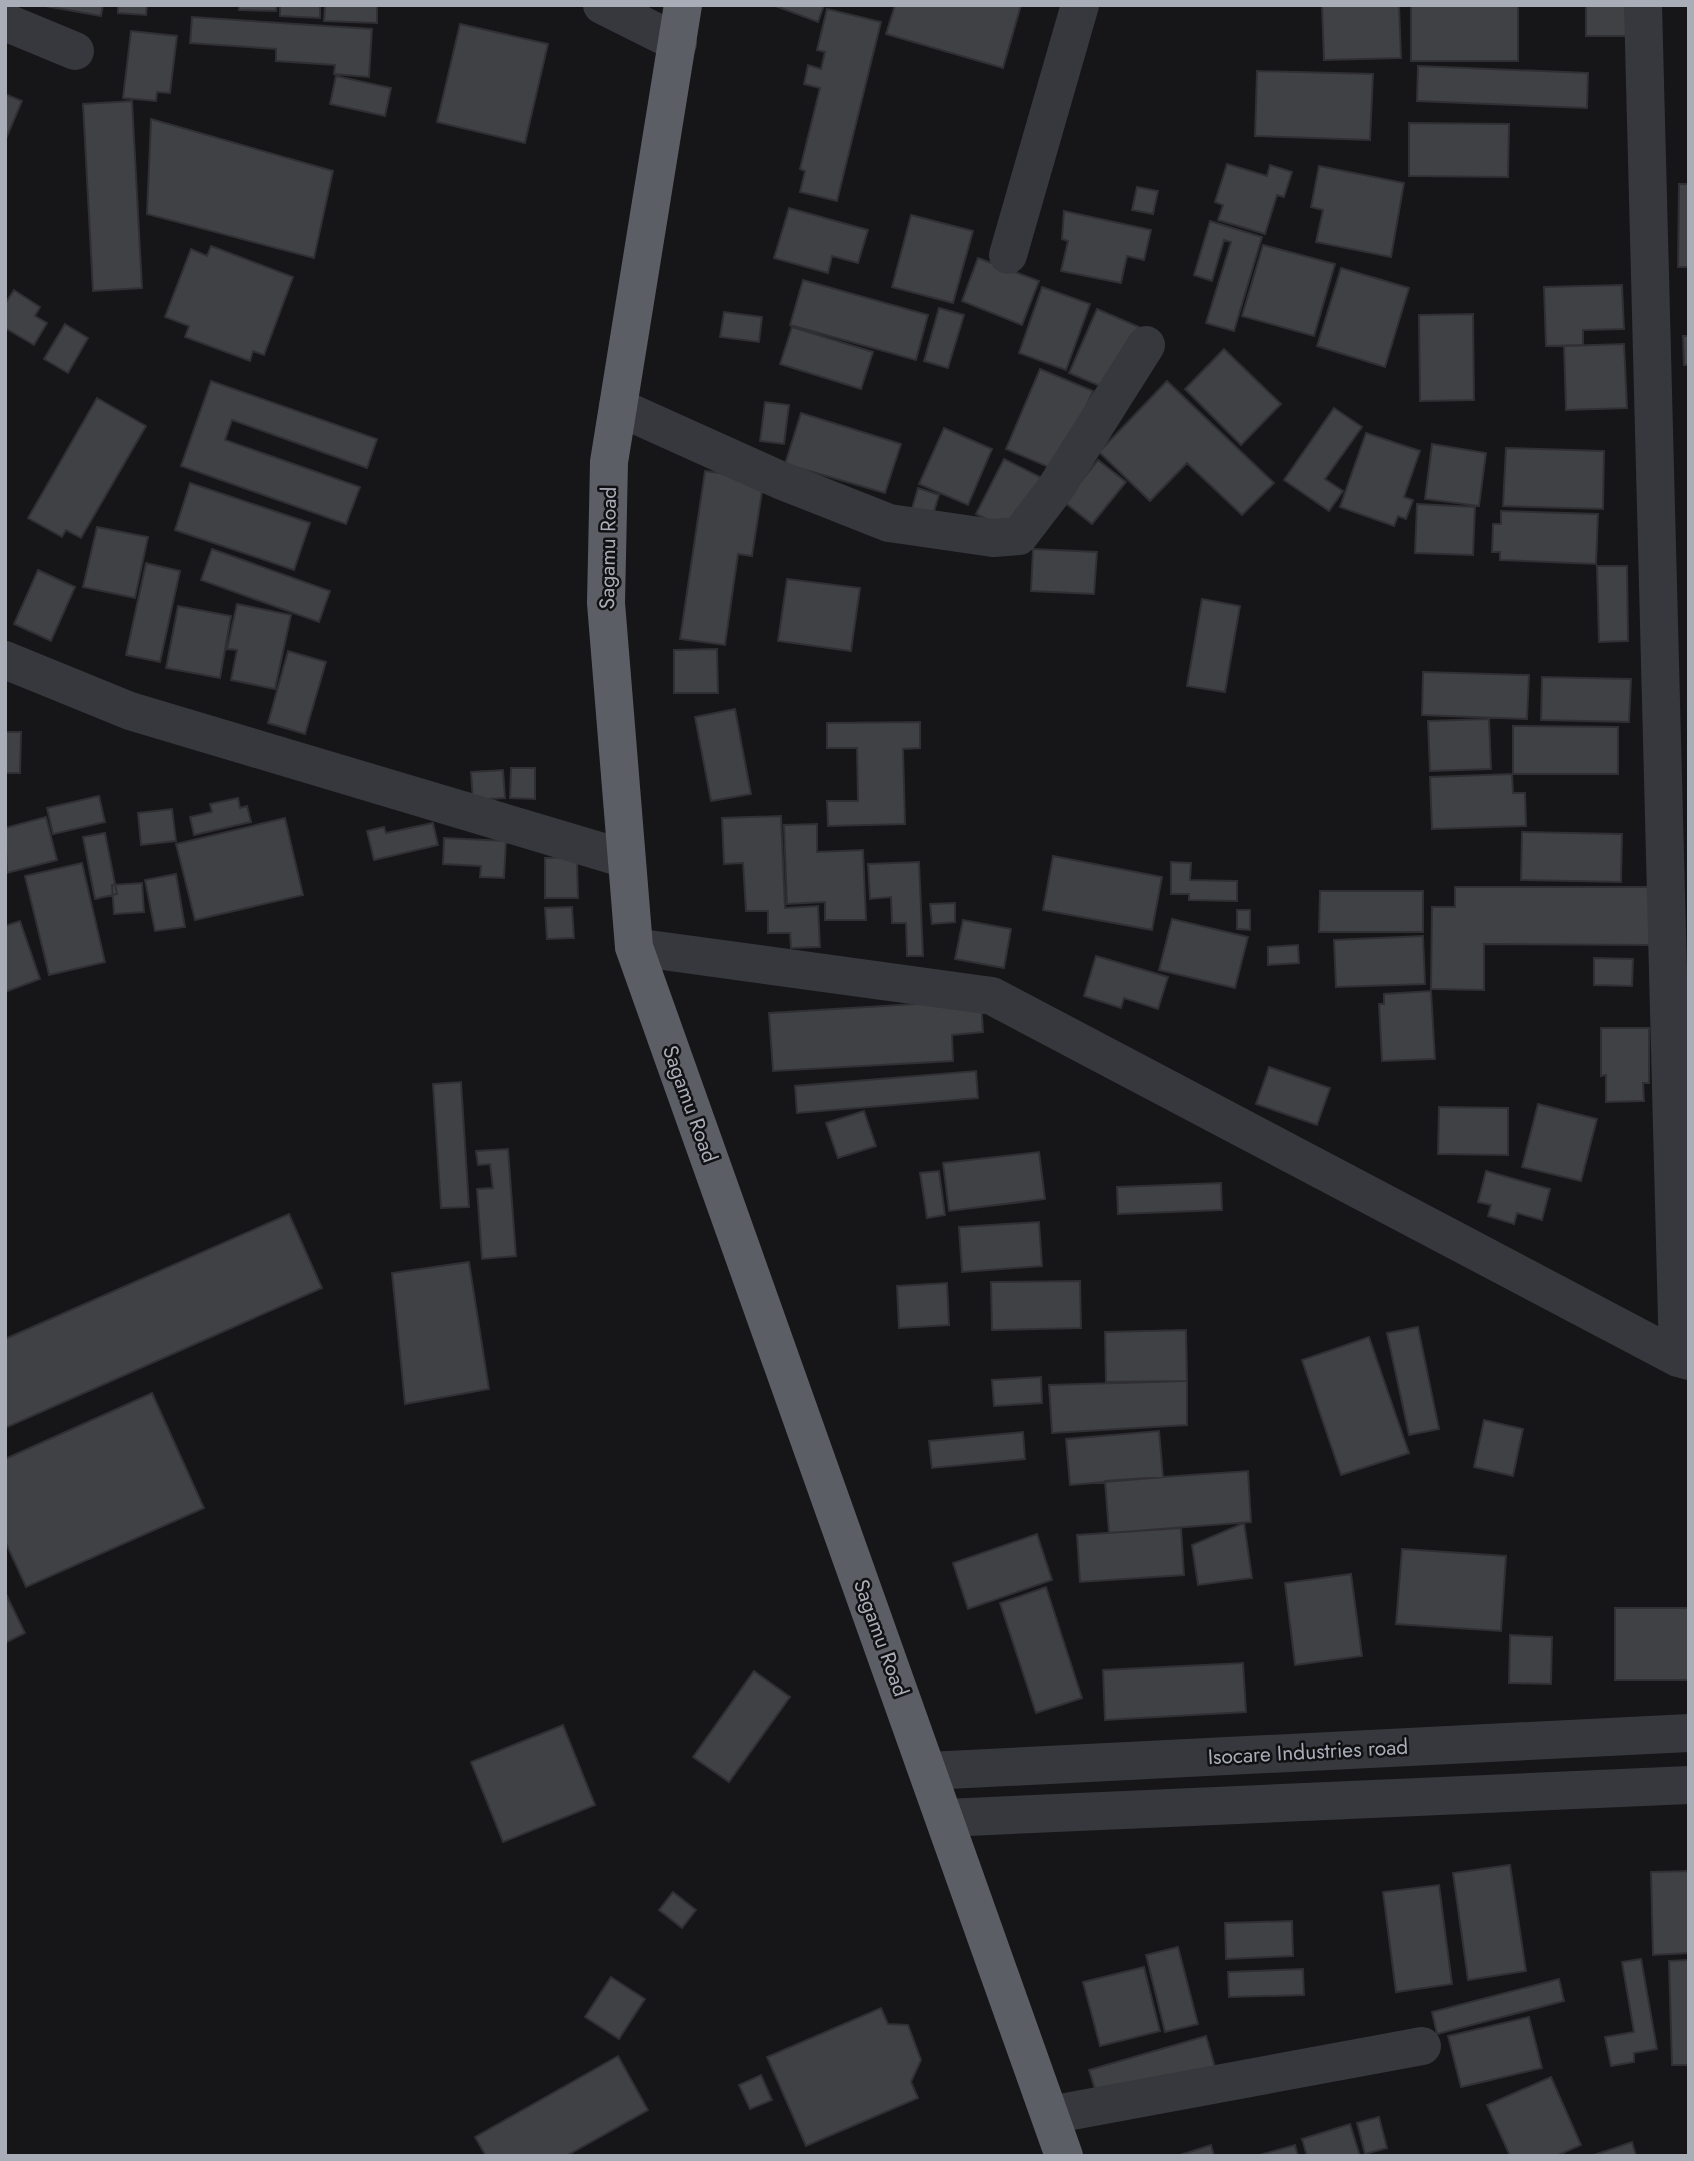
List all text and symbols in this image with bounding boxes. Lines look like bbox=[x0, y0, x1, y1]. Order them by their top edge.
street label: Sagamu Road bbox=[592, 486, 624, 610]
street label: Sagamu Road bbox=[655, 1041, 725, 1167]
street label: Sagamu Road bbox=[846, 1575, 916, 1701]
street label: Isocare Industries road bbox=[1207, 1732, 1409, 1772]

